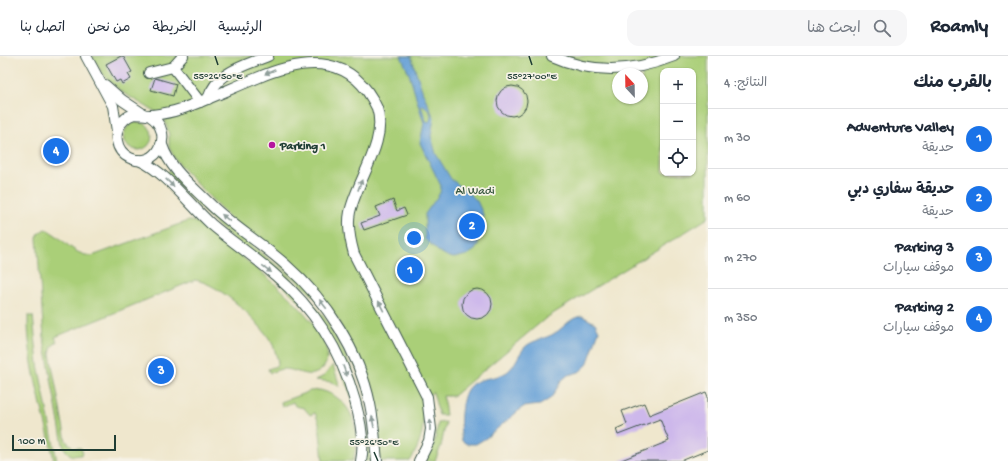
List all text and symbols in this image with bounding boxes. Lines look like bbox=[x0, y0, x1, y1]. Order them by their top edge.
search box bbox=[627, 10, 907, 46]
text: Roamly bbox=[931, 16, 988, 39]
icon: search bbox=[871, 17, 893, 39]
text: اتصل بنا bbox=[20, 20, 65, 37]
text: من نحن bbox=[87, 20, 131, 37]
text: الخريطة bbox=[153, 20, 196, 37]
text: الرئيسية bbox=[218, 20, 262, 37]
text: ابحث هنا bbox=[807, 20, 861, 38]
north arrow bbox=[612, 68, 648, 104]
map controls bbox=[660, 68, 696, 176]
button: + bbox=[660, 68, 696, 104]
one-way arrow bbox=[264, 69, 276, 76]
text: 55°26'50"E bbox=[194, 71, 243, 83]
text: 55°27'00"E bbox=[507, 71, 557, 83]
text: بالقرب منك bbox=[913, 74, 992, 94]
text: النتائج: 4 bbox=[724, 76, 767, 91]
button: − bbox=[660, 104, 696, 140]
text: Adventure Valley bbox=[847, 119, 954, 137]
text: 30 m bbox=[724, 131, 750, 146]
text: 1 bbox=[976, 131, 982, 146]
pin: 4 bbox=[43, 136, 69, 166]
marker: Parking 1 bbox=[267, 140, 277, 150]
place label: Parking 1 bbox=[279, 140, 326, 154]
button: locate bbox=[660, 140, 696, 176]
text: حديقة bbox=[922, 141, 954, 156]
one-way arrow bbox=[165, 178, 175, 188]
one-way arrow bbox=[357, 178, 363, 190]
text: حديقة سفاري دبي bbox=[847, 181, 954, 199]
park label: Al Wadi bbox=[455, 185, 495, 199]
text: 60 m bbox=[724, 191, 750, 206]
text: 2 bbox=[976, 191, 982, 206]
text: حديقة bbox=[922, 205, 954, 220]
pin: 2 bbox=[459, 211, 485, 241]
one-way arrow bbox=[220, 214, 231, 223]
your location bbox=[404, 228, 424, 248]
text: Parking 3 bbox=[895, 239, 954, 257]
text: 270 m bbox=[724, 251, 757, 266]
text: 3 bbox=[976, 251, 982, 266]
pin: 1 bbox=[397, 255, 423, 285]
text: موقف سيارات bbox=[883, 261, 954, 276]
one-way arrow bbox=[262, 264, 273, 273]
one-way arrow bbox=[318, 299, 327, 310]
text: Parking 2 bbox=[896, 299, 954, 317]
one-way arrow bbox=[378, 300, 384, 312]
text: 350 m bbox=[724, 311, 757, 326]
text: 4 bbox=[976, 311, 982, 326]
text: موقف سيارات bbox=[883, 321, 954, 336]
pin: 3 bbox=[148, 356, 174, 386]
one-way arrow bbox=[343, 365, 349, 377]
one-way arrow bbox=[370, 416, 376, 428]
one-way arrow bbox=[427, 418, 434, 431]
scale bar bbox=[12, 433, 116, 452]
text: 100 m bbox=[18, 436, 45, 448]
text: 55°26'50"E bbox=[350, 437, 399, 449]

